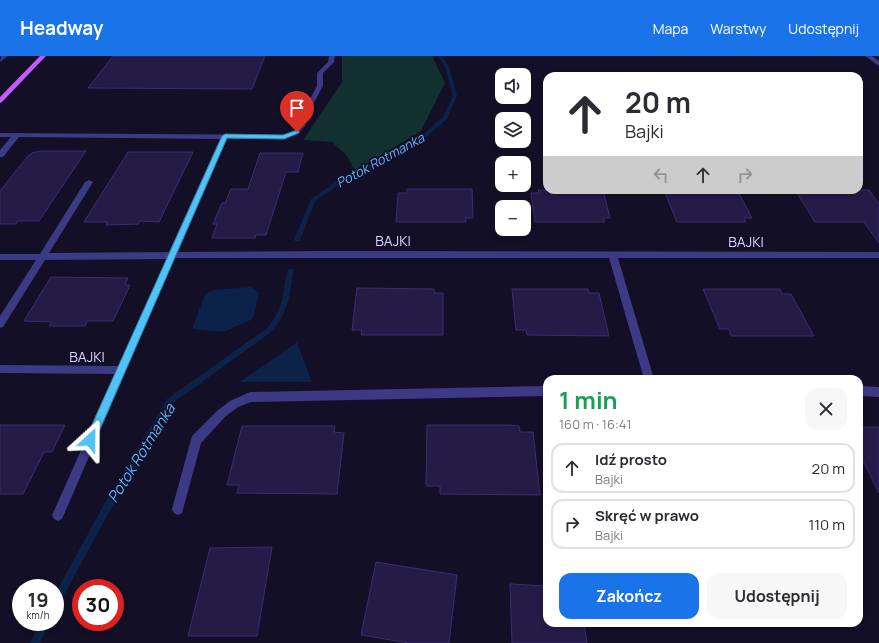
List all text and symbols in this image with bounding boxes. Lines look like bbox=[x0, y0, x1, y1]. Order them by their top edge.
text: Headway bbox=[20, 15, 103, 41]
text: Mapa bbox=[653, 19, 688, 38]
text: Warstwy bbox=[710, 19, 766, 38]
text: Udostępnij bbox=[788, 19, 859, 38]
map controls bbox=[495, 68, 531, 236]
button: sound bbox=[495, 68, 531, 104]
text: 20 m bbox=[625, 83, 691, 121]
icon: ahead bbox=[559, 88, 611, 140]
pin bbox=[280, 91, 314, 132]
icon: arrive bbox=[286, 97, 308, 119]
button: layers bbox=[495, 112, 531, 148]
text: Bajki bbox=[625, 119, 664, 143]
water label: Potok Rotmanka bbox=[333, 128, 428, 192]
button: + bbox=[495, 156, 531, 192]
icon: left bbox=[650, 164, 672, 186]
icon: ahead bbox=[692, 164, 714, 186]
icon: right bbox=[734, 164, 756, 186]
button: − bbox=[495, 200, 531, 236]
street label: BAJKI bbox=[375, 231, 411, 250]
street label: BAJKI bbox=[728, 232, 764, 251]
street label: BAJKI bbox=[69, 347, 105, 366]
text: 1 min bbox=[559, 383, 618, 416]
button: close bbox=[805, 388, 847, 430]
water label: Potok Rotmanka bbox=[102, 399, 180, 506]
text: 160 m · 16:41 bbox=[559, 415, 632, 433]
position arrow bbox=[69, 419, 111, 461]
text: Idź prosto bbox=[595, 449, 667, 470]
icon: ahead bbox=[561, 457, 583, 479]
text: 20 m bbox=[812, 458, 845, 479]
text: Bajki bbox=[595, 470, 623, 488]
text: Skręć w prawo bbox=[595, 505, 699, 526]
icon: right bbox=[561, 513, 583, 535]
text: 110 m bbox=[808, 514, 845, 535]
text: Bajki bbox=[595, 526, 623, 544]
button: Zakończ bbox=[559, 573, 699, 619]
button: Udostępnij bbox=[707, 573, 847, 619]
speed limit sign: 30 bbox=[72, 579, 124, 631]
text: 19 bbox=[27, 586, 49, 613]
text: km/h bbox=[26, 608, 50, 622]

